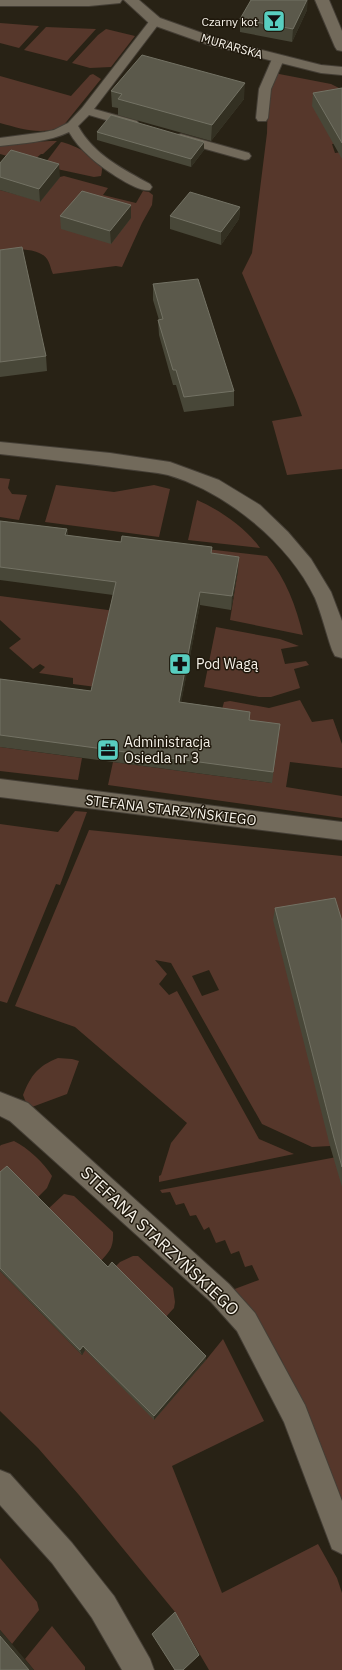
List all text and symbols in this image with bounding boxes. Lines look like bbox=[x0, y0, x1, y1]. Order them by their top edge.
bar icon: Czarny kot bbox=[261, 8, 287, 34]
place label: Czarny kot bbox=[202, 14, 258, 29]
street label: MURARSKA bbox=[200, 30, 265, 62]
pharmacy icon: Pod Wagą bbox=[167, 651, 193, 677]
place label: Pod Wagą bbox=[196, 655, 259, 673]
place label: Administracja Osiedla nr 3 bbox=[124, 733, 211, 767]
office icon: Administracja Osiedla nr 3 bbox=[95, 737, 121, 763]
street label: STEFANA STARZYŃSKIEGO bbox=[84, 790, 258, 829]
street label: STEFANA STARZYŃSKIEGO bbox=[76, 1162, 244, 1320]

